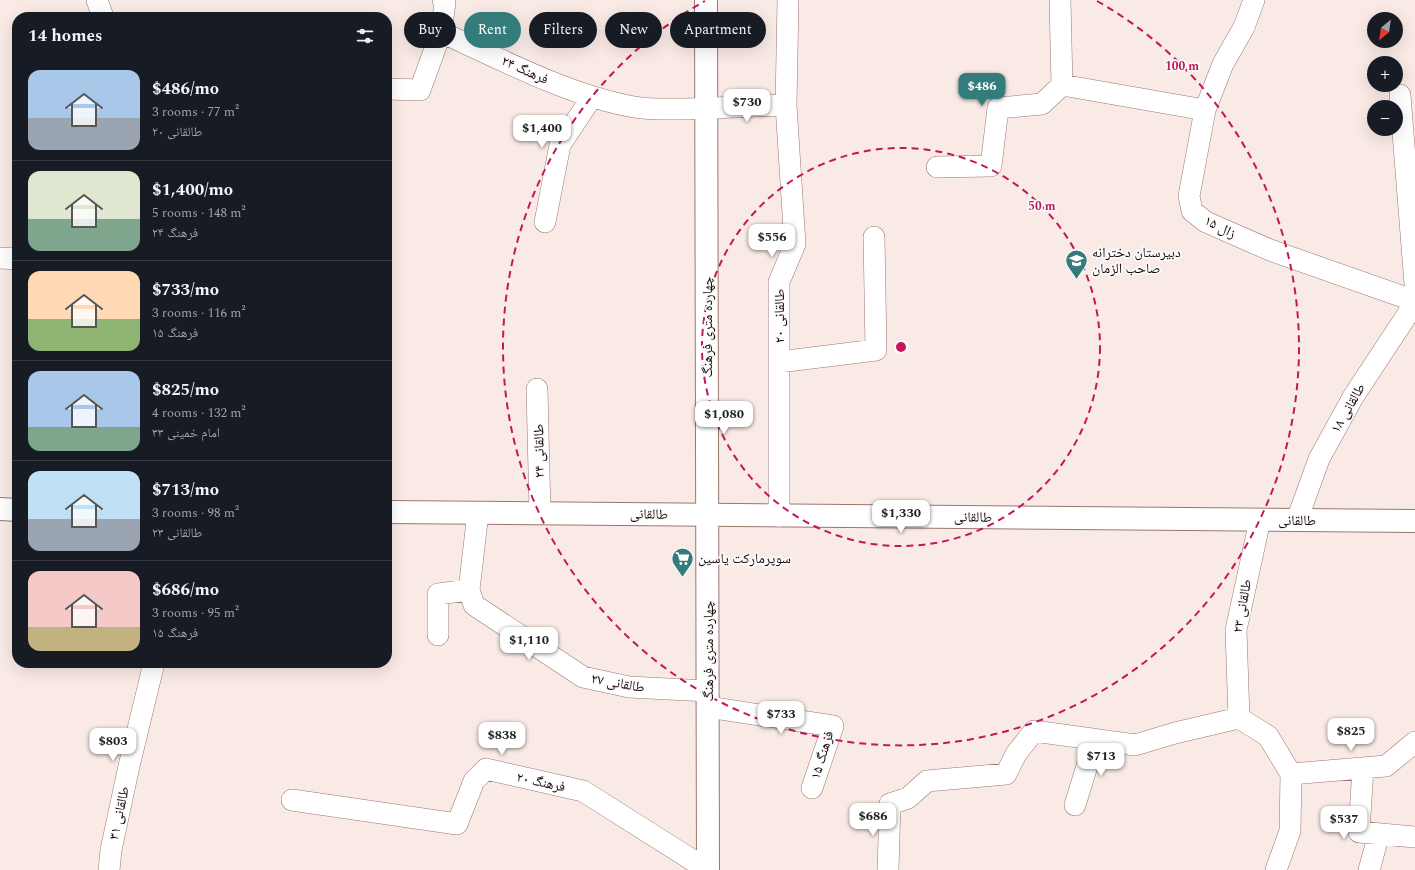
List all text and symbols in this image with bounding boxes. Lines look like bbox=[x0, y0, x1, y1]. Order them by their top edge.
chip: Buy bbox=[404, 12, 456, 48]
chip: Rent bbox=[464, 12, 521, 48]
chip: Filters bbox=[529, 12, 597, 48]
chip: New bbox=[605, 12, 662, 48]
chip: Apartment bbox=[670, 12, 766, 48]
north arrow bbox=[1367, 12, 1403, 48]
map controls bbox=[1367, 12, 1403, 136]
text: 14 homes bbox=[28, 23, 102, 49]
icon: filters bbox=[354, 25, 376, 47]
street label: فرهنگ ۲۴ bbox=[498, 50, 552, 90]
button: + bbox=[1367, 56, 1403, 92]
text: 100 m bbox=[1165, 57, 1199, 76]
pin: $486 bbox=[958, 73, 1006, 107]
text: $486/mo bbox=[152, 76, 219, 102]
text: $486 bbox=[967, 76, 997, 96]
icon: home bbox=[60, 86, 108, 134]
pin: $730 bbox=[723, 89, 771, 123]
text: $730 bbox=[732, 92, 762, 112]
button: − bbox=[1367, 100, 1403, 136]
text: 3 rooms · 77 m² bbox=[152, 102, 239, 122]
pin: $1,400 bbox=[509, 115, 575, 149]
text: $1,400 bbox=[522, 118, 562, 138]
text: طالقانی ۲۰ bbox=[152, 122, 202, 142]
text: $1,400/mo bbox=[152, 177, 233, 203]
icon: home bbox=[60, 187, 108, 235]
text: 50 m bbox=[1028, 197, 1056, 216]
text: 5 rooms · 148 m² bbox=[152, 203, 246, 223]
street label: زال ۱۵ bbox=[1200, 210, 1240, 244]
text: فرهنگ ۲۴ bbox=[152, 223, 198, 243]
pin: $556 bbox=[748, 224, 796, 258]
text: $556 bbox=[757, 227, 787, 247]
place label: دبیرستان دخترانه صاحب الزمان bbox=[1092, 242, 1181, 279]
school or university icon: دبیرستان دخترانه صاحب الزمان bbox=[1063, 247, 1089, 280]
street label: چهارده متری فرهنگ bbox=[697, 276, 718, 378]
text: $733/mo bbox=[152, 277, 219, 303]
icon: home bbox=[60, 287, 108, 335]
street label: طالقانی ۲۰ bbox=[769, 289, 790, 343]
text: 3 rooms · 116 m² bbox=[152, 303, 246, 323]
text: فرهنگ ۱۵ bbox=[152, 323, 198, 343]
centre of rings bbox=[894, 340, 908, 354]
text: $825/mo bbox=[152, 377, 219, 403]
street label: طالقانی ۱۸ bbox=[1325, 379, 1371, 437]
icon: home bbox=[60, 387, 108, 435]
pin: $1,080 bbox=[691, 401, 757, 435]
text: 4 rooms · 132 m² bbox=[152, 403, 246, 423]
text: $1,080 bbox=[704, 404, 744, 424]
text: امام خمینی ۳۳ bbox=[152, 423, 220, 443]
street label: طالقانی ۲۴ bbox=[528, 424, 550, 478]
text: $713/mo bbox=[152, 477, 219, 503]
icon: home bbox=[60, 487, 108, 535]
pin: $1,330 bbox=[868, 500, 934, 534]
text: 3 rooms · 98 m² bbox=[152, 503, 239, 523]
street label: طالقانی bbox=[630, 503, 668, 525]
text: $1,330 bbox=[881, 503, 921, 523]
street label: طالقانی bbox=[954, 506, 992, 528]
street label: طالقانی bbox=[1278, 510, 1316, 531]
text: طالقانی ۲۳ bbox=[152, 523, 202, 543]
supermarket icon: سوپرمارکت یاسین bbox=[669, 545, 695, 578]
place label: سوپرمارکت یاسین bbox=[698, 548, 791, 569]
text: $686/mo bbox=[152, 577, 219, 603]
street label: طالقانی ۲۳ bbox=[1227, 577, 1257, 635]
icon: home bbox=[60, 587, 108, 635]
street label: چهارده متری فرهنگ bbox=[698, 600, 719, 702]
text: 3 rooms · 95 m² bbox=[152, 603, 239, 623]
text: فرهنگ ۱۵ bbox=[152, 623, 198, 643]
pin: $1,110 bbox=[496, 627, 562, 661]
text: $1,110 bbox=[509, 630, 549, 650]
street label: طالقانی ۲۷ bbox=[589, 668, 647, 698]
pin: $733 bbox=[757, 701, 805, 735]
text: $733 bbox=[766, 704, 796, 724]
pin: $825 bbox=[1327, 718, 1375, 752]
text: $825 bbox=[1336, 721, 1366, 741]
pin: $838 bbox=[478, 722, 526, 756]
text: $838 bbox=[487, 725, 517, 745]
pin: $803 bbox=[89, 728, 137, 762]
street label: فرهنگ ۱۵ bbox=[805, 728, 839, 782]
text: $803 bbox=[98, 731, 128, 751]
pin: $713 bbox=[1077, 743, 1125, 777]
text: $713 bbox=[1086, 746, 1116, 766]
street label: فرهنگ ۲۰ bbox=[515, 767, 568, 797]
street label: طالقانی ۳۱ bbox=[103, 784, 135, 842]
pin: $686 bbox=[849, 803, 897, 837]
text: $686 bbox=[858, 806, 888, 826]
pin: $537 bbox=[1320, 806, 1368, 840]
text: $537 bbox=[1329, 809, 1359, 829]

